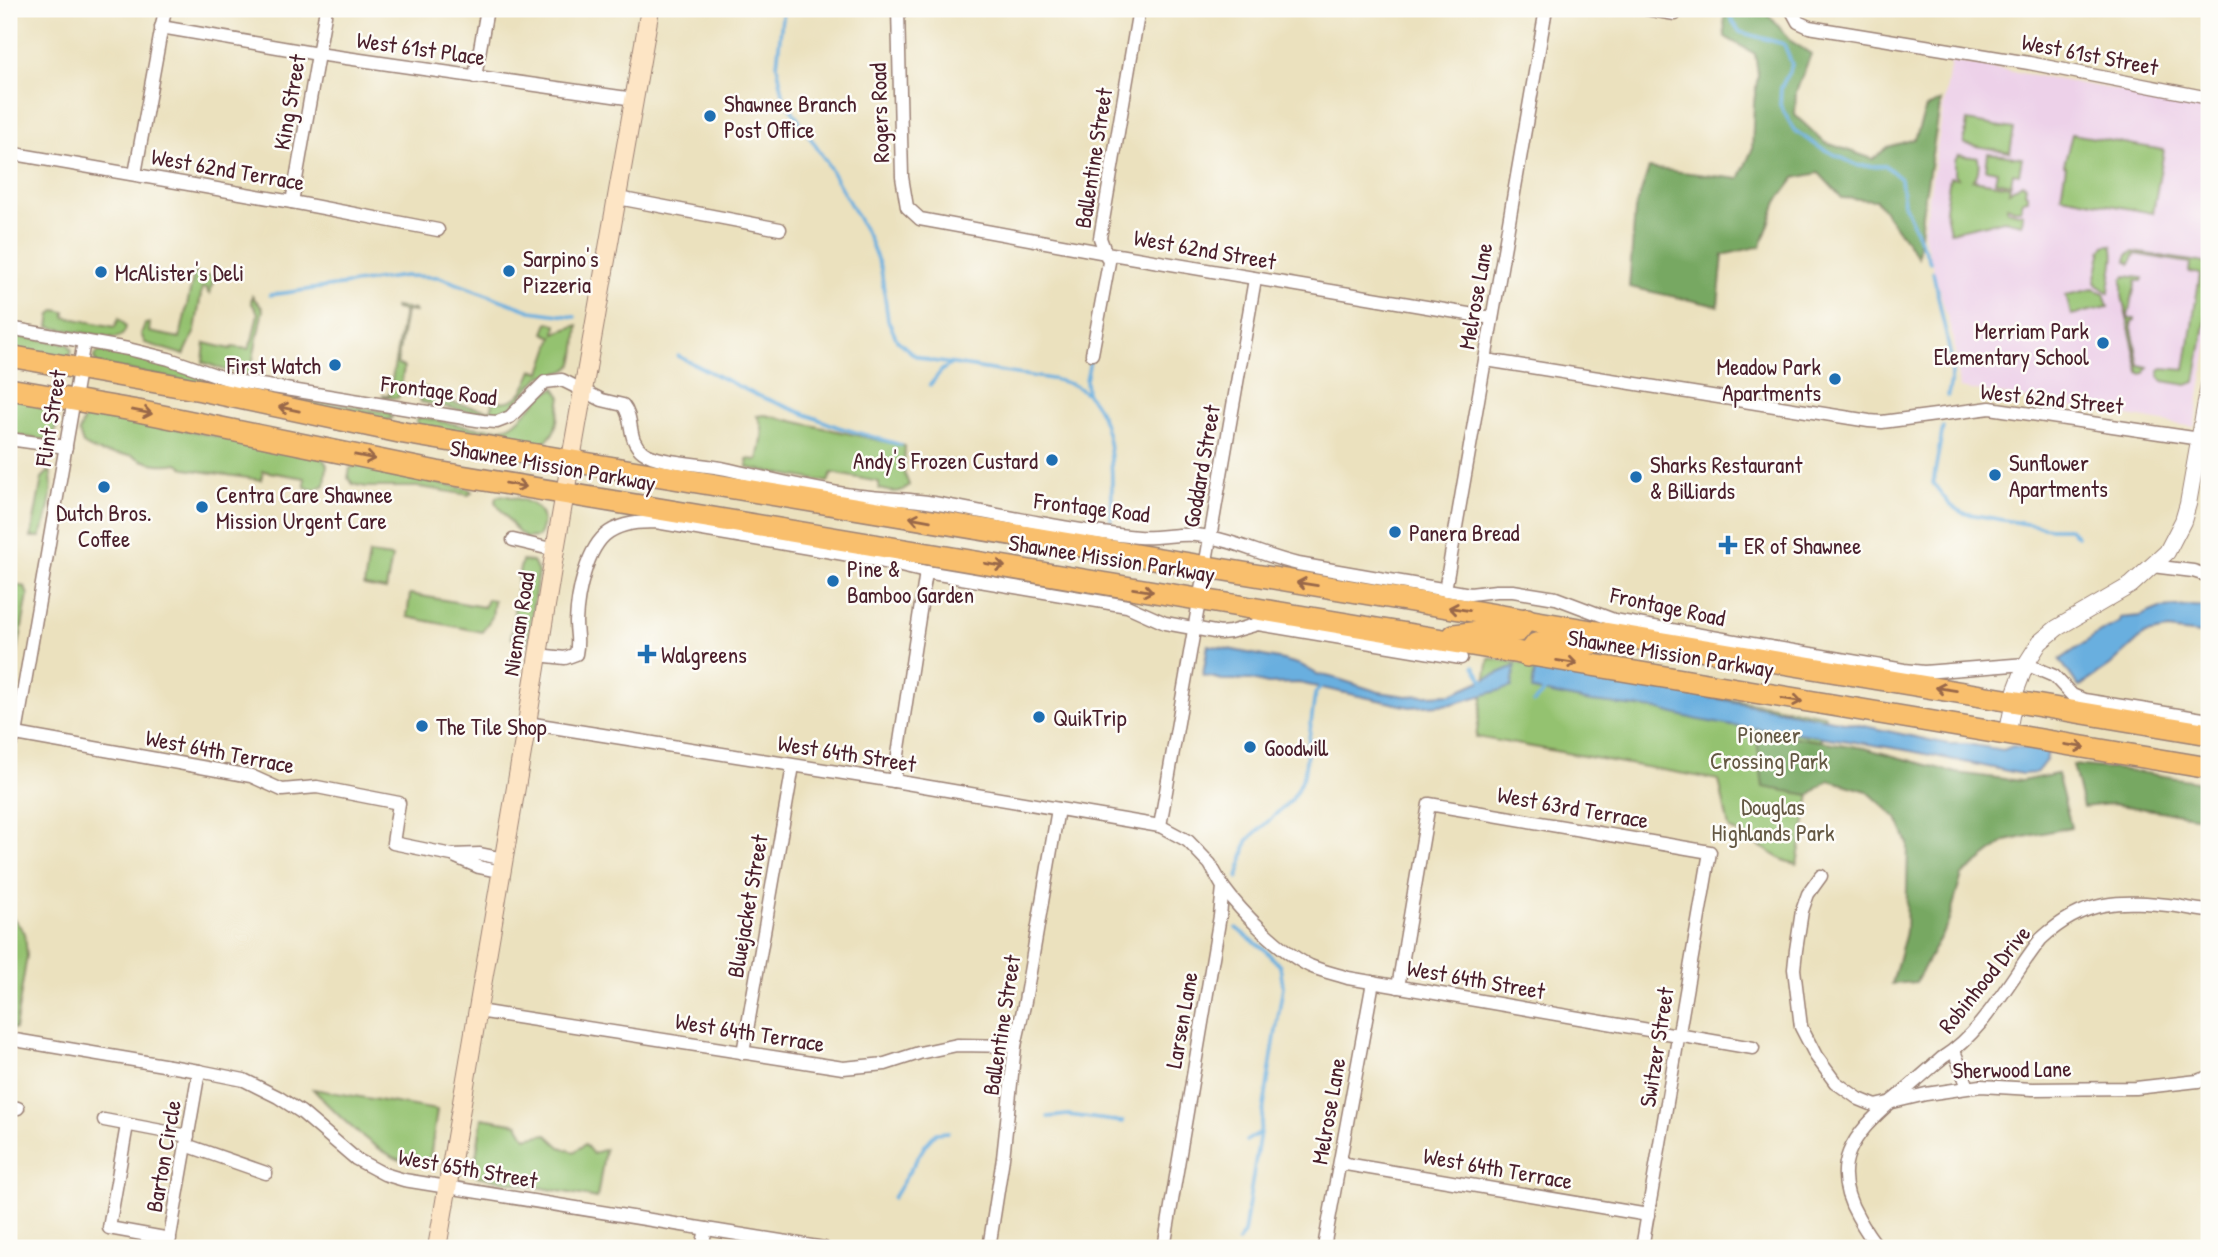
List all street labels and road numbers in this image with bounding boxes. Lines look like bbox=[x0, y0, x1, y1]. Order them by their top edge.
street label: West 61st Place bbox=[355, 24, 487, 72]
street label: West 61st Street bbox=[2019, 26, 2162, 83]
street label: King Street bbox=[265, 51, 313, 152]
street label: Rogers Road bbox=[862, 63, 896, 163]
street label: Ballentine Street bbox=[1067, 85, 1120, 230]
street label: West 62nd Terrace bbox=[149, 140, 307, 198]
street label: West 62nd Street bbox=[1132, 221, 1279, 277]
street label: Melrose Lane bbox=[1450, 240, 1500, 352]
street label: Flint Street bbox=[27, 367, 73, 469]
street label: Frontage Road bbox=[378, 367, 499, 412]
street label: West 62nd Street bbox=[1979, 375, 2126, 421]
street label: Goddard Street bbox=[1175, 401, 1227, 530]
street label: Shawnee Mission Parkway bbox=[448, 432, 659, 498]
street label: Frontage Road bbox=[1031, 484, 1152, 529]
street label: Shawnee Mission Parkway bbox=[1007, 526, 1218, 590]
street label: Nieman Road bbox=[495, 570, 541, 678]
street label: Frontage Road bbox=[1607, 579, 1728, 633]
street label: Shawnee Mission Parkway bbox=[1566, 621, 1777, 685]
street label: West 64th Terrace bbox=[143, 721, 297, 781]
street label: West 64th Street bbox=[776, 727, 919, 779]
street label: West 63rd Terrace bbox=[1495, 778, 1651, 836]
street label: Bluejacket Street bbox=[719, 831, 775, 980]
street label: Robinhood Drive bbox=[1931, 919, 2037, 1039]
street label: Ballentine Street bbox=[975, 952, 1028, 1097]
street label: West 64th Street bbox=[1405, 952, 1548, 1007]
street label: Larsen Lane bbox=[1157, 969, 1205, 1071]
street label: Switzer Street bbox=[1631, 984, 1681, 1109]
street label: West 64th Terrace bbox=[673, 1005, 827, 1059]
street label: Sherwood Lane bbox=[1952, 1052, 2072, 1086]
street label: Melrose Lane bbox=[1303, 1055, 1353, 1167]
street label: Barton Circle bbox=[138, 1098, 188, 1214]
street label: West 64th Terrace bbox=[1421, 1140, 1575, 1196]
street label: West 65th Street bbox=[396, 1141, 541, 1196]

